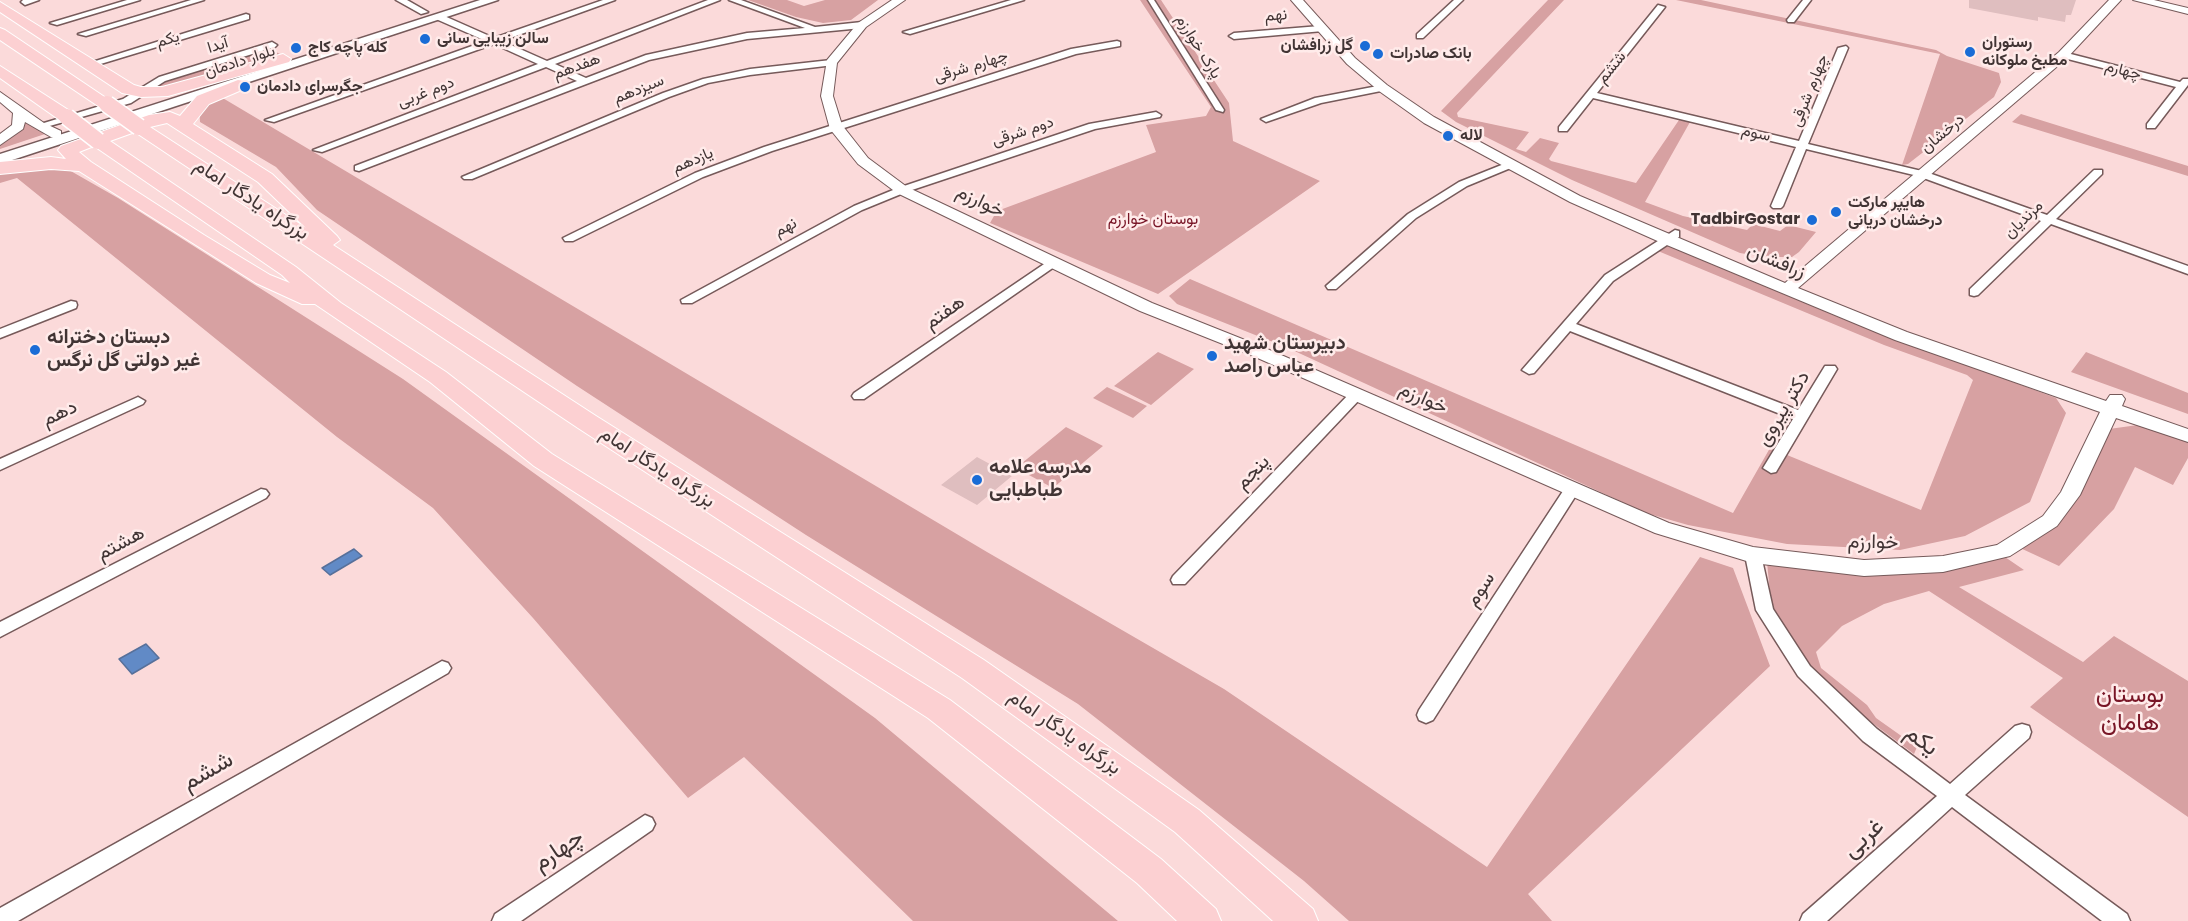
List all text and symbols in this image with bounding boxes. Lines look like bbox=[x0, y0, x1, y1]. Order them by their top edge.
street label: نهم bbox=[1264, 5, 1288, 27]
street label: پارک خوارزم bbox=[1171, 11, 1225, 83]
street label: یکم bbox=[154, 27, 182, 53]
place label: سالن زیبایی سانی bbox=[437, 29, 549, 49]
marker: سالن زیبایی سانی bbox=[418, 32, 432, 46]
place label: رستوران مطبخ ملوکانه bbox=[1982, 33, 2067, 71]
street label: آیدا bbox=[205, 34, 231, 58]
place label: گل زرافشان bbox=[1281, 36, 1353, 56]
place label: کله پاچه کاج bbox=[308, 38, 387, 58]
marker: گل زرافشان bbox=[1358, 39, 1372, 53]
marker: کله پاچه کاج bbox=[289, 41, 303, 55]
street label: بلوار دادمان bbox=[202, 42, 278, 82]
place label: بانک صادرات bbox=[1390, 44, 1472, 64]
marker: رستوران مطبخ ملوکانه bbox=[1963, 45, 1977, 59]
street label: چهارم شرقی bbox=[932, 47, 1010, 87]
marker: بانک صادرات bbox=[1371, 47, 1385, 61]
street label: ششم bbox=[1593, 48, 1631, 88]
street label: هفدهم bbox=[551, 50, 603, 84]
street label: چهارم شرقی bbox=[1787, 52, 1833, 130]
street label: چهارم bbox=[2103, 57, 2143, 85]
street label: سیزدهم bbox=[611, 71, 667, 109]
street label: دوم غربی bbox=[395, 73, 457, 113]
place label: جگرسرای دادمان bbox=[257, 77, 363, 97]
marker: جگرسرای دادمان bbox=[238, 80, 252, 94]
street label: درخشان bbox=[1917, 110, 1969, 158]
street label: دوم شرقی bbox=[990, 113, 1056, 151]
street label: سوم bbox=[1740, 121, 1772, 147]
place label: لاله bbox=[1460, 126, 1483, 146]
marker: لاله bbox=[1441, 129, 1455, 143]
street label: یازدهم bbox=[670, 144, 716, 178]
street label: بزرگراه یادگار امام bbox=[189, 154, 313, 246]
street label: خوارزم bbox=[952, 180, 1008, 224]
place label: هایپر مارکت درخشان دریانی bbox=[1848, 193, 1942, 231]
street label: مرنديان bbox=[2001, 197, 2047, 243]
marker: هایپر مارکت درخشان دریانی bbox=[1829, 205, 1843, 219]
park label: بوستان خوارزم bbox=[1108, 210, 1198, 230]
place label: TadbirGostar bbox=[1691, 210, 1800, 230]
marker: TadbirGostar bbox=[1805, 213, 1819, 227]
street label: نهم bbox=[771, 214, 801, 242]
street label: زرافشان bbox=[1743, 239, 1809, 285]
street label: هفتم bbox=[920, 291, 970, 335]
place label: دبستان دخترانه غیر دولتی گل نرگس bbox=[47, 326, 200, 373]
place label: دبیرستان شهید عباس راصد bbox=[1224, 332, 1346, 379]
marker: دبستان دخترانه غیر دولتی گل نرگس bbox=[28, 343, 42, 357]
marker: دبیرستان شهید عباس راصد bbox=[1205, 349, 1219, 363]
street label: دکتر پیروی bbox=[1752, 367, 1816, 451]
street label: خوارزم bbox=[1395, 378, 1451, 420]
street label: دهم bbox=[39, 395, 81, 433]
street label: بزرگراه یادگار امام bbox=[595, 422, 719, 514]
street label: پنجم bbox=[1231, 451, 1275, 495]
place label: مدرسه علامه طباطبایی bbox=[989, 456, 1092, 503]
marker: مدرسه علامه طباطبایی bbox=[970, 473, 984, 487]
street label: هشتم bbox=[93, 522, 149, 566]
street label: خوارزم bbox=[1847, 531, 1899, 555]
street label: سوم bbox=[1461, 568, 1501, 612]
park label: بوستان هامان bbox=[2096, 682, 2164, 738]
street label: بزرگراه یادگار امام bbox=[1003, 685, 1125, 781]
street label: یکم bbox=[1898, 719, 1944, 763]
street label: ششم bbox=[177, 746, 239, 798]
street label: غربی bbox=[1837, 813, 1891, 865]
street label: چهارم bbox=[528, 824, 590, 878]

